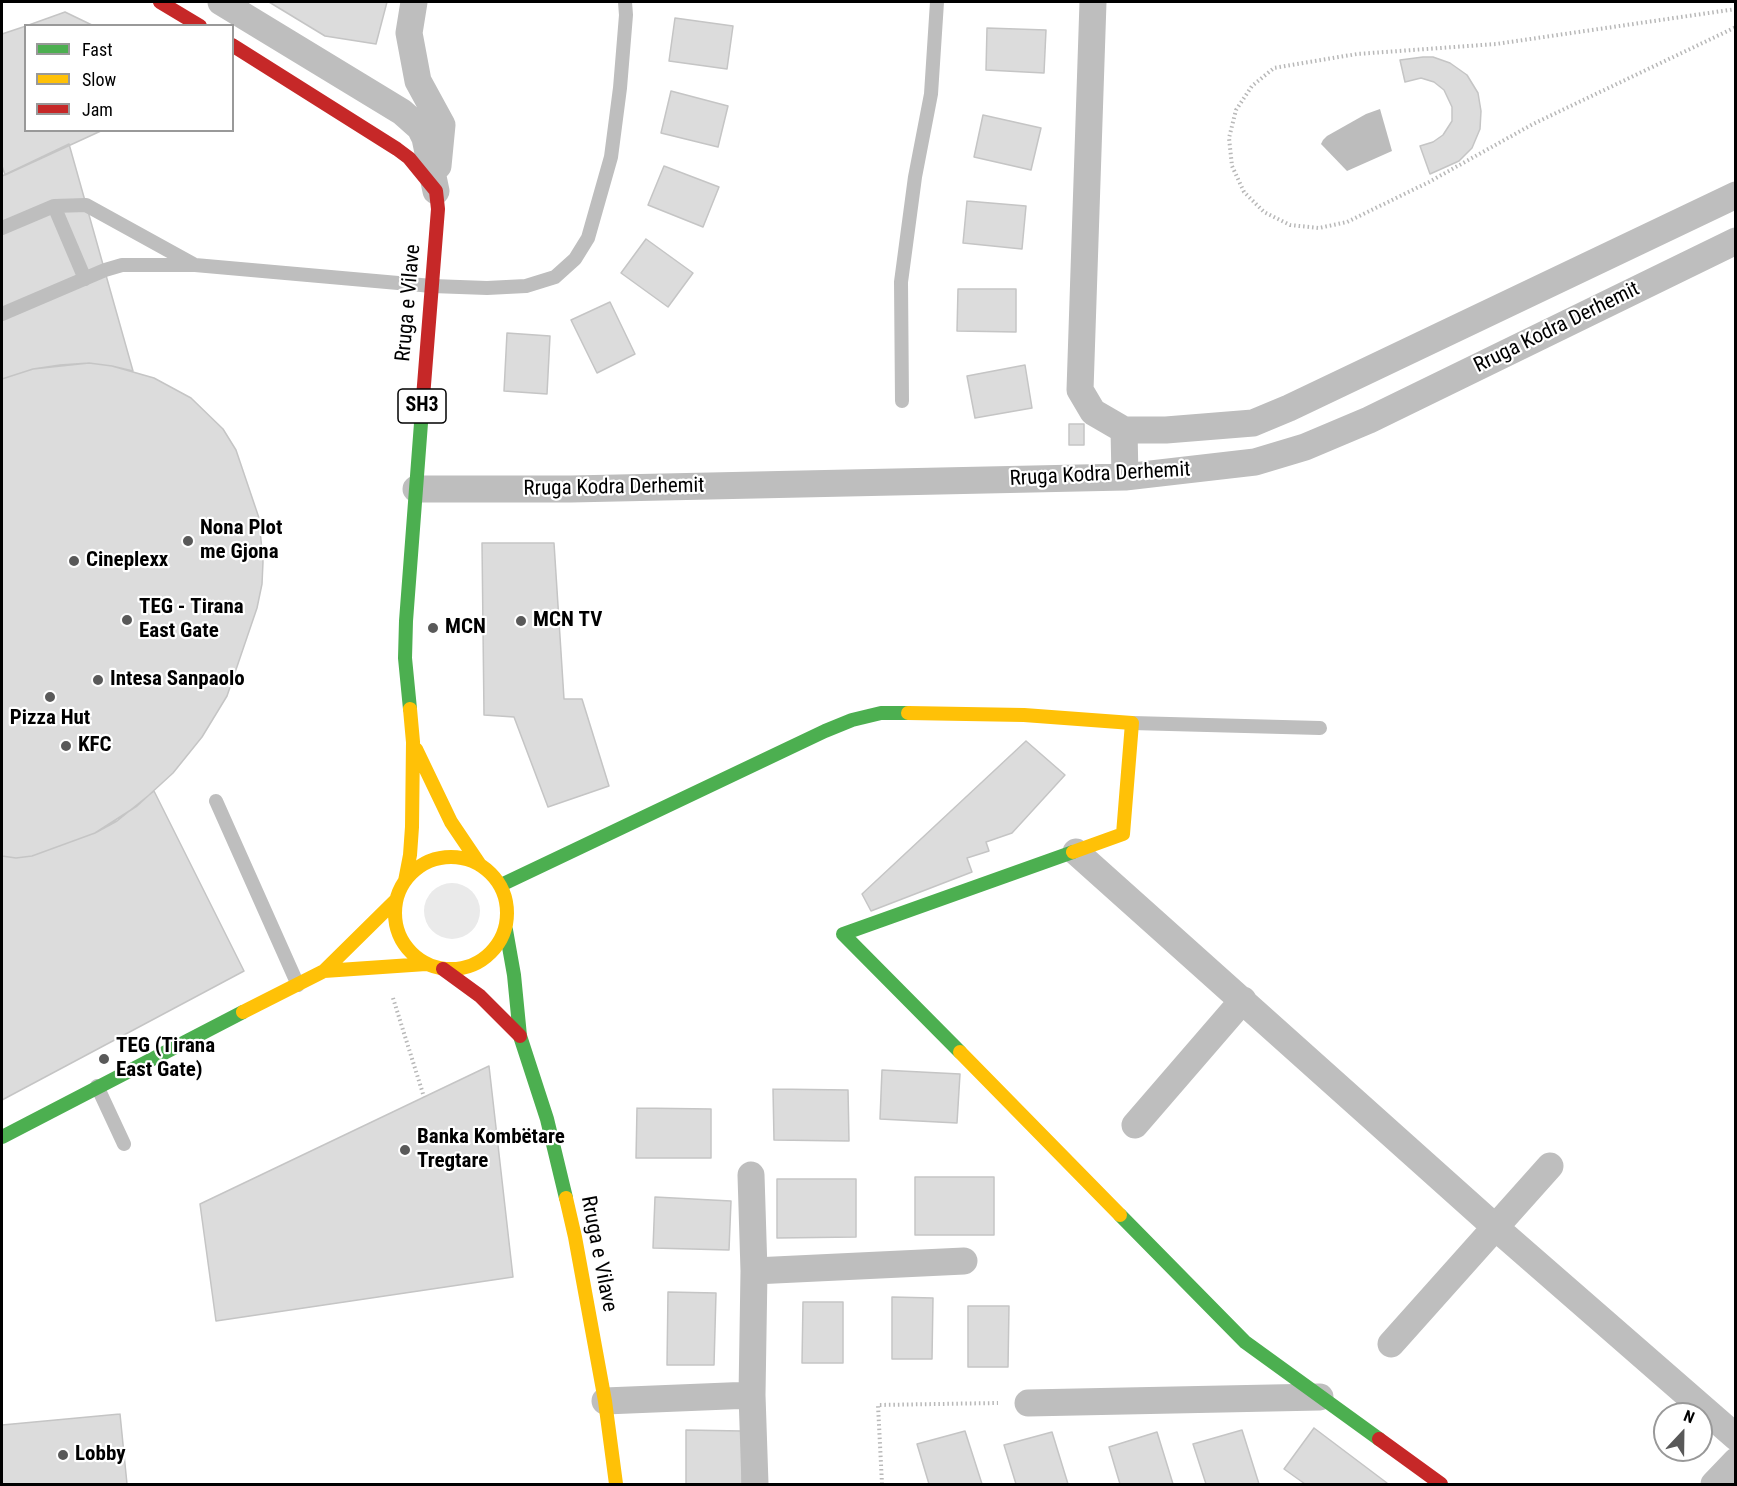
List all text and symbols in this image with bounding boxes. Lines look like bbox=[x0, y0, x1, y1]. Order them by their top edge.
legend bbox=[24, 24, 234, 132]
text: Fast bbox=[82, 39, 113, 60]
text: Slow bbox=[82, 69, 116, 90]
text: Jam bbox=[82, 99, 113, 120]
street label: Rruga e Vilave bbox=[391, 243, 427, 363]
street label: Rruga Kodra Derhemit bbox=[1470, 277, 1644, 379]
road number: SH3 bbox=[398, 389, 446, 423]
street label: Rruga Kodra Derhemit bbox=[1009, 458, 1191, 492]
street label: Rruga Kodra Derhemit bbox=[523, 474, 705, 502]
place label: Nona Plot me Gjona bbox=[200, 516, 282, 566]
marker: Nona Plot me Gjona bbox=[181, 534, 195, 548]
place label: Cineplexx bbox=[86, 548, 168, 574]
marker: Cineplexx bbox=[67, 554, 81, 568]
place label: TEG - Tirana East Gate bbox=[139, 595, 244, 645]
place label: MCN TV bbox=[533, 608, 602, 634]
marker: TEG - Tirana East Gate bbox=[120, 613, 134, 627]
marker: MCN TV bbox=[514, 614, 528, 628]
place label: MCN bbox=[445, 615, 486, 641]
marker: MCN bbox=[426, 621, 440, 635]
place label: Intesa Sanpaolo bbox=[110, 667, 245, 693]
marker: Intesa Sanpaolo bbox=[91, 673, 105, 687]
marker: Pizza Hut bbox=[43, 690, 57, 704]
place label: Pizza Hut bbox=[10, 706, 90, 732]
place label: KFC bbox=[78, 733, 112, 759]
marker: KFC bbox=[59, 739, 73, 753]
place label: TEG (Tirana East Gate) bbox=[116, 1034, 215, 1084]
marker: TEG (Tirana East Gate) bbox=[97, 1052, 111, 1066]
place label: Banka Kombëtare Tregtare bbox=[417, 1125, 565, 1175]
marker: Banka Kombëtare Tregtare bbox=[398, 1143, 412, 1157]
street label: Rruga e Vilave bbox=[574, 1194, 622, 1314]
north arrow bbox=[1653, 1402, 1713, 1462]
text: N bbox=[1681, 1406, 1697, 1427]
place label: Lobby bbox=[75, 1442, 126, 1468]
marker: Lobby bbox=[56, 1448, 70, 1462]

